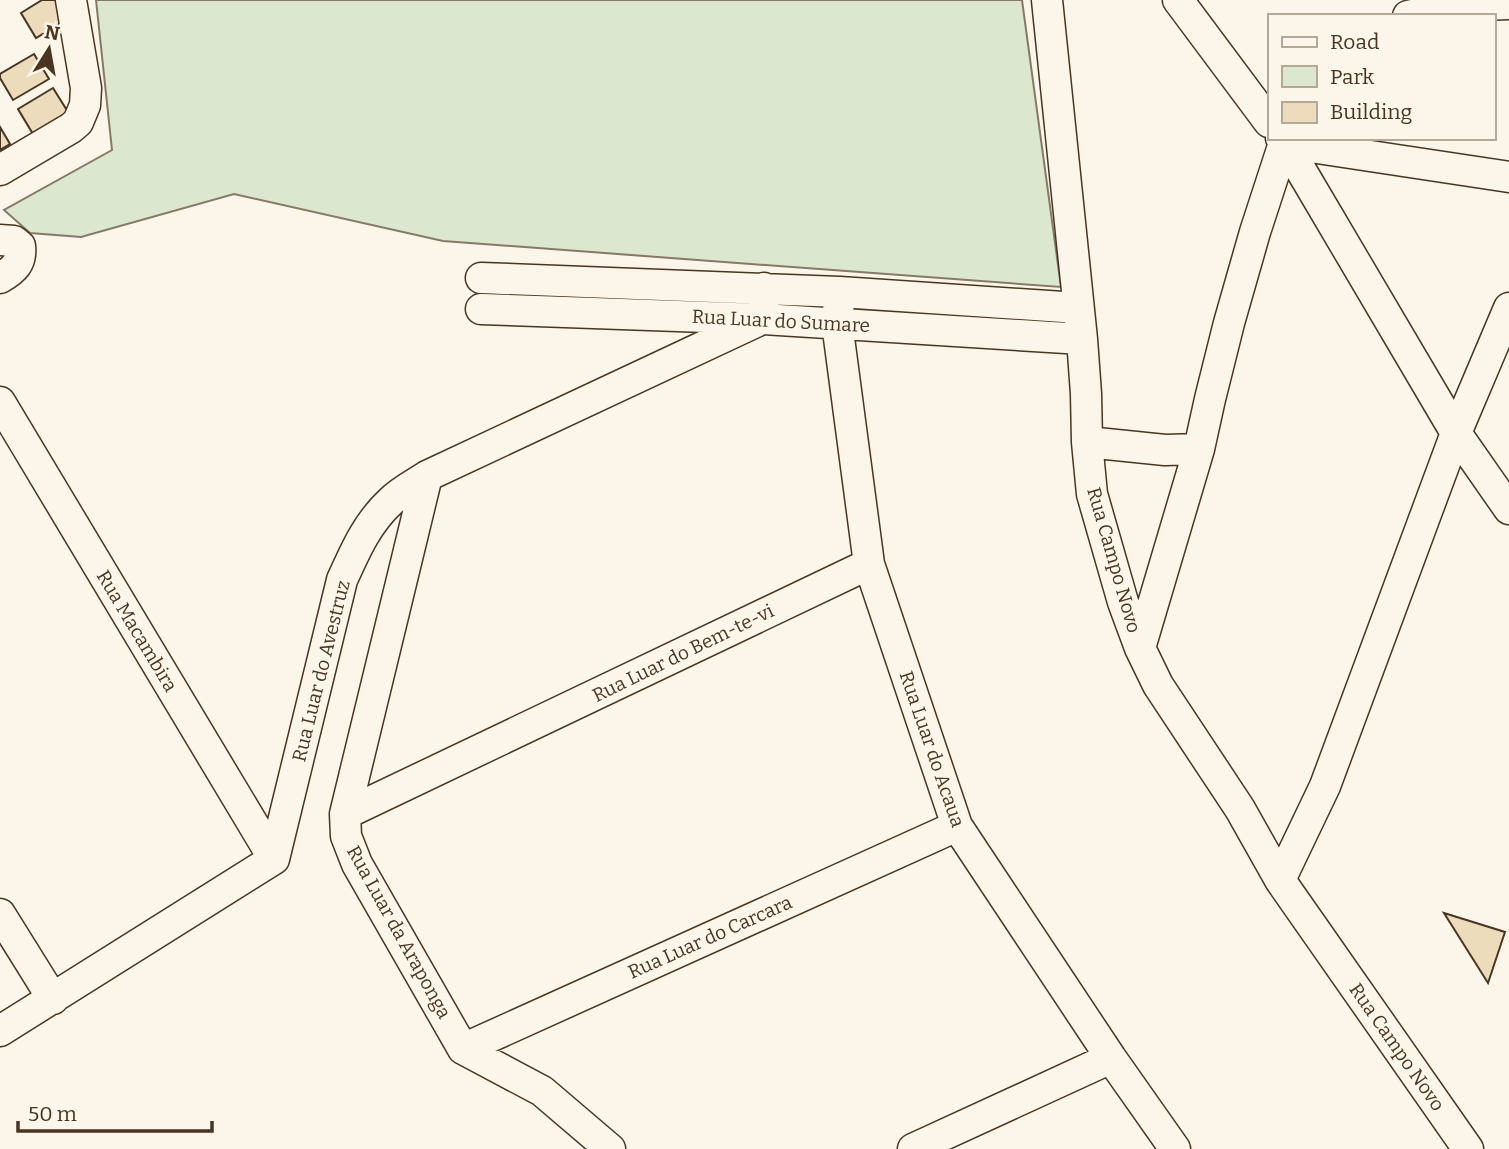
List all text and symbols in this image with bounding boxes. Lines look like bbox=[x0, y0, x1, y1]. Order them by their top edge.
north arrow bbox=[14, 14, 84, 84]
legend bbox=[1268, 14, 1495, 140]
text: N bbox=[43, 20, 62, 46]
text: Road bbox=[1330, 29, 1379, 55]
text: Park bbox=[1330, 64, 1374, 90]
text: Building bbox=[1330, 99, 1413, 125]
street label: Rua Luar do Sumare bbox=[691, 305, 871, 337]
street label: Rua Campo Novo bbox=[1082, 485, 1146, 636]
street label: Rua Macambira bbox=[92, 566, 183, 697]
street label: Rua Luar do Avestruz bbox=[287, 578, 355, 764]
street label: Rua Luar do Bem-te-vi bbox=[588, 599, 778, 707]
street label: Rua Luar do Acaua bbox=[894, 668, 970, 831]
street label: Rua Luar da Araponga bbox=[342, 841, 456, 1023]
street label: Rua Luar do Carcara bbox=[625, 890, 796, 983]
street label: Rua Campo Novo bbox=[1344, 979, 1450, 1115]
scale bar bbox=[18, 1090, 212, 1134]
text: 50 m bbox=[28, 1101, 77, 1127]

